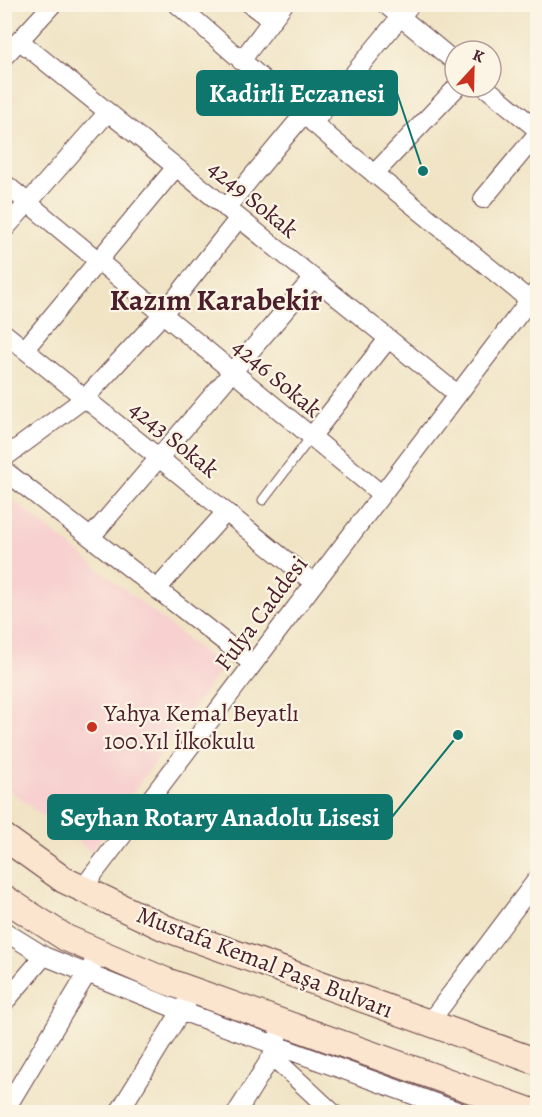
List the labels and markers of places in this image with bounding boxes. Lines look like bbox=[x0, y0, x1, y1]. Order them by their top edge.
callout: Kadirli Eczanesi bbox=[197, 71, 397, 115]
place label: Yahya Kemal Beyatlı 100.Yıl İlkokulu bbox=[103, 697, 299, 757]
marker: Yahya Kemal Beyatlı 100.Yıl İlkokulu bbox=[85, 720, 99, 734]
callout: Seyhan Rotary Anadolu Lisesi bbox=[48, 795, 392, 839]

